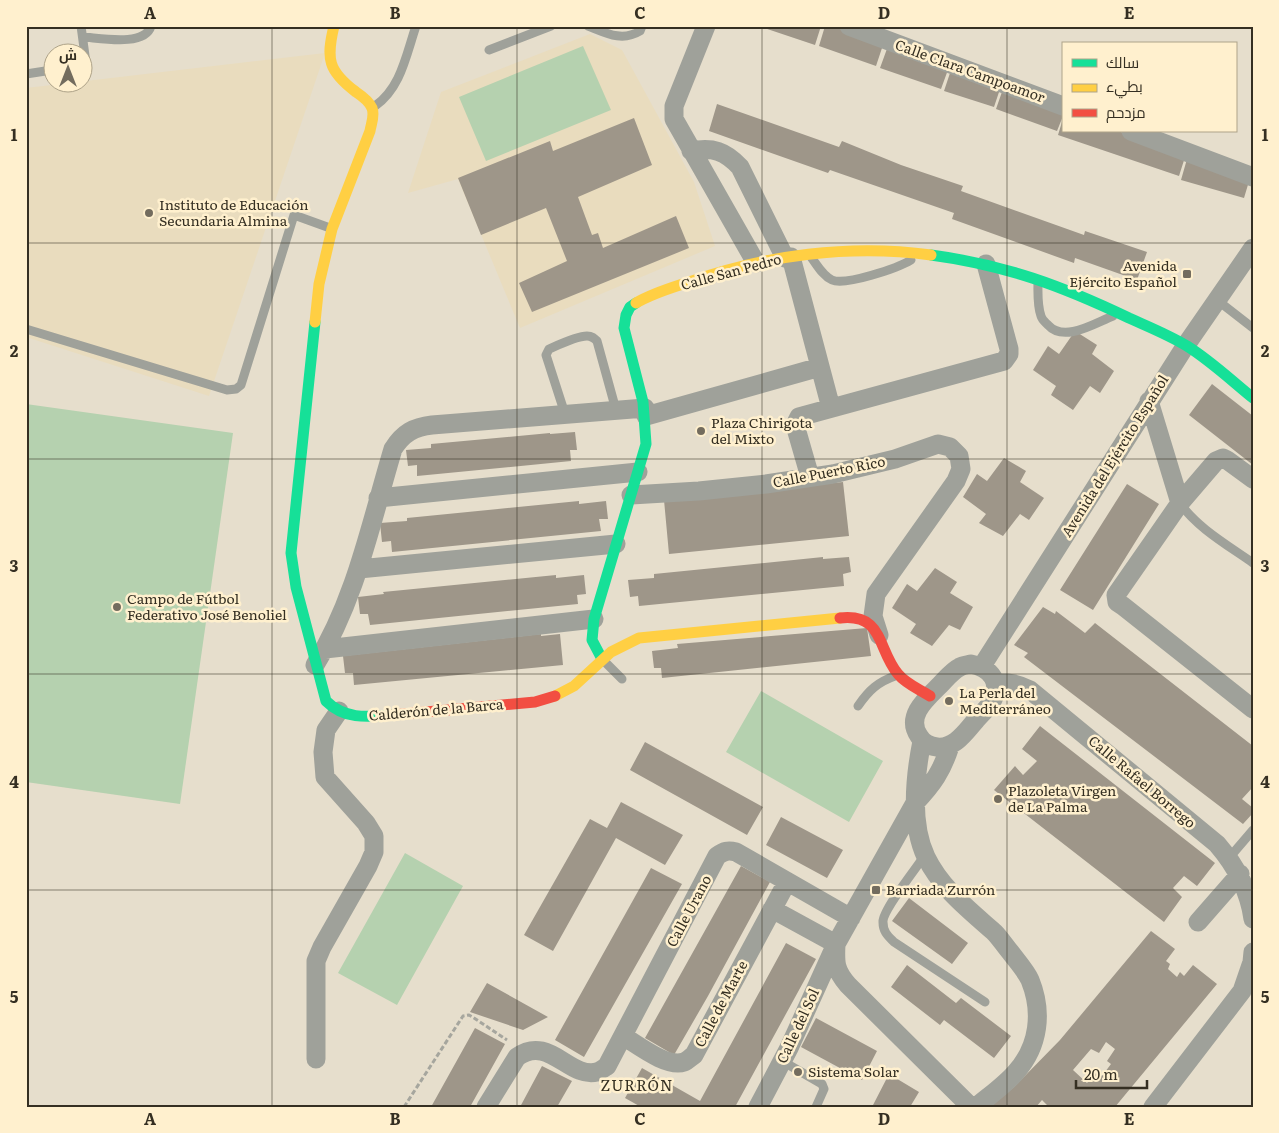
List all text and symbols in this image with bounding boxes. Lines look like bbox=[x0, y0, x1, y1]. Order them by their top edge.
text: A bbox=[144, 0, 156, 24]
text: B bbox=[389, 0, 401, 24]
text: C bbox=[634, 0, 646, 24]
text: D bbox=[878, 0, 890, 24]
text: E bbox=[1124, 0, 1135, 24]
street label: Calle Clara Campoamor bbox=[893, 34, 1048, 107]
north arrow bbox=[42, 42, 92, 92]
legend bbox=[1062, 42, 1236, 132]
text: ش bbox=[59, 44, 77, 64]
text: سالك bbox=[1106, 50, 1139, 73]
text: بطيء bbox=[1106, 74, 1143, 99]
text: مزدحم bbox=[1106, 100, 1146, 123]
text: 1 bbox=[11, 122, 18, 146]
text: 1 bbox=[1262, 122, 1269, 146]
place label: Instituto de Educación Secundaria Almina bbox=[159, 194, 309, 230]
marker: Instituto de Educación Secundaria Almina bbox=[143, 207, 155, 219]
street label: Calle San Pedro bbox=[678, 248, 783, 294]
place label: Avenida Ejército Español bbox=[1069, 255, 1177, 291]
marker: Avenida Ejército Español bbox=[1181, 268, 1193, 280]
text: 2 bbox=[10, 338, 19, 362]
text: 2 bbox=[1261, 338, 1270, 362]
street label: Avenida del Ejército Español bbox=[1056, 370, 1173, 540]
place label: Plaza Chirigota del Mixto bbox=[711, 412, 813, 448]
marker: Plaza Chirigota del Mixto bbox=[695, 425, 707, 437]
street label: Calle Puerto Rico bbox=[771, 450, 887, 492]
text: 3 bbox=[10, 553, 19, 577]
text: 3 bbox=[1261, 553, 1270, 577]
place label: Campo de Fútbol Federativo José Benoliel bbox=[127, 588, 287, 624]
marker: Campo de Fútbol Federativo José Benoliel bbox=[111, 601, 123, 613]
place label: La Perla del Mediterráneo bbox=[959, 682, 1051, 718]
street label: Calderón de la Barca bbox=[368, 693, 505, 725]
marker: La Perla del Mediterráneo bbox=[943, 695, 955, 707]
street label: Calle Rafael Borrego bbox=[1085, 730, 1201, 832]
text: 4 bbox=[9, 769, 19, 793]
text: 4 bbox=[1260, 769, 1270, 793]
place label: Plazoleta Virgen de La Palma bbox=[1008, 780, 1116, 816]
marker: Plazoleta Virgen de La Palma bbox=[992, 793, 1004, 805]
street label: Calle Urano bbox=[661, 871, 715, 950]
place label: Barriada Zurrón bbox=[886, 879, 995, 899]
marker: Barriada Zurrón bbox=[870, 884, 882, 896]
street label: Calle de Marte bbox=[689, 957, 751, 1050]
text: 5 bbox=[10, 984, 19, 1008]
text: 5 bbox=[1261, 984, 1270, 1008]
street label: Calle del Sol bbox=[771, 985, 823, 1066]
scale bar bbox=[1076, 1058, 1148, 1090]
place label: Sistema Solar bbox=[808, 1061, 899, 1081]
text: 20 m bbox=[1084, 1062, 1118, 1085]
marker: Sistema Solar bbox=[792, 1066, 804, 1078]
district label: ZURRÓN bbox=[600, 1073, 674, 1096]
text: A bbox=[144, 1106, 156, 1130]
text: B bbox=[389, 1106, 401, 1130]
text: C bbox=[634, 1106, 646, 1130]
text: D bbox=[878, 1106, 890, 1130]
text: E bbox=[1124, 1106, 1135, 1130]

